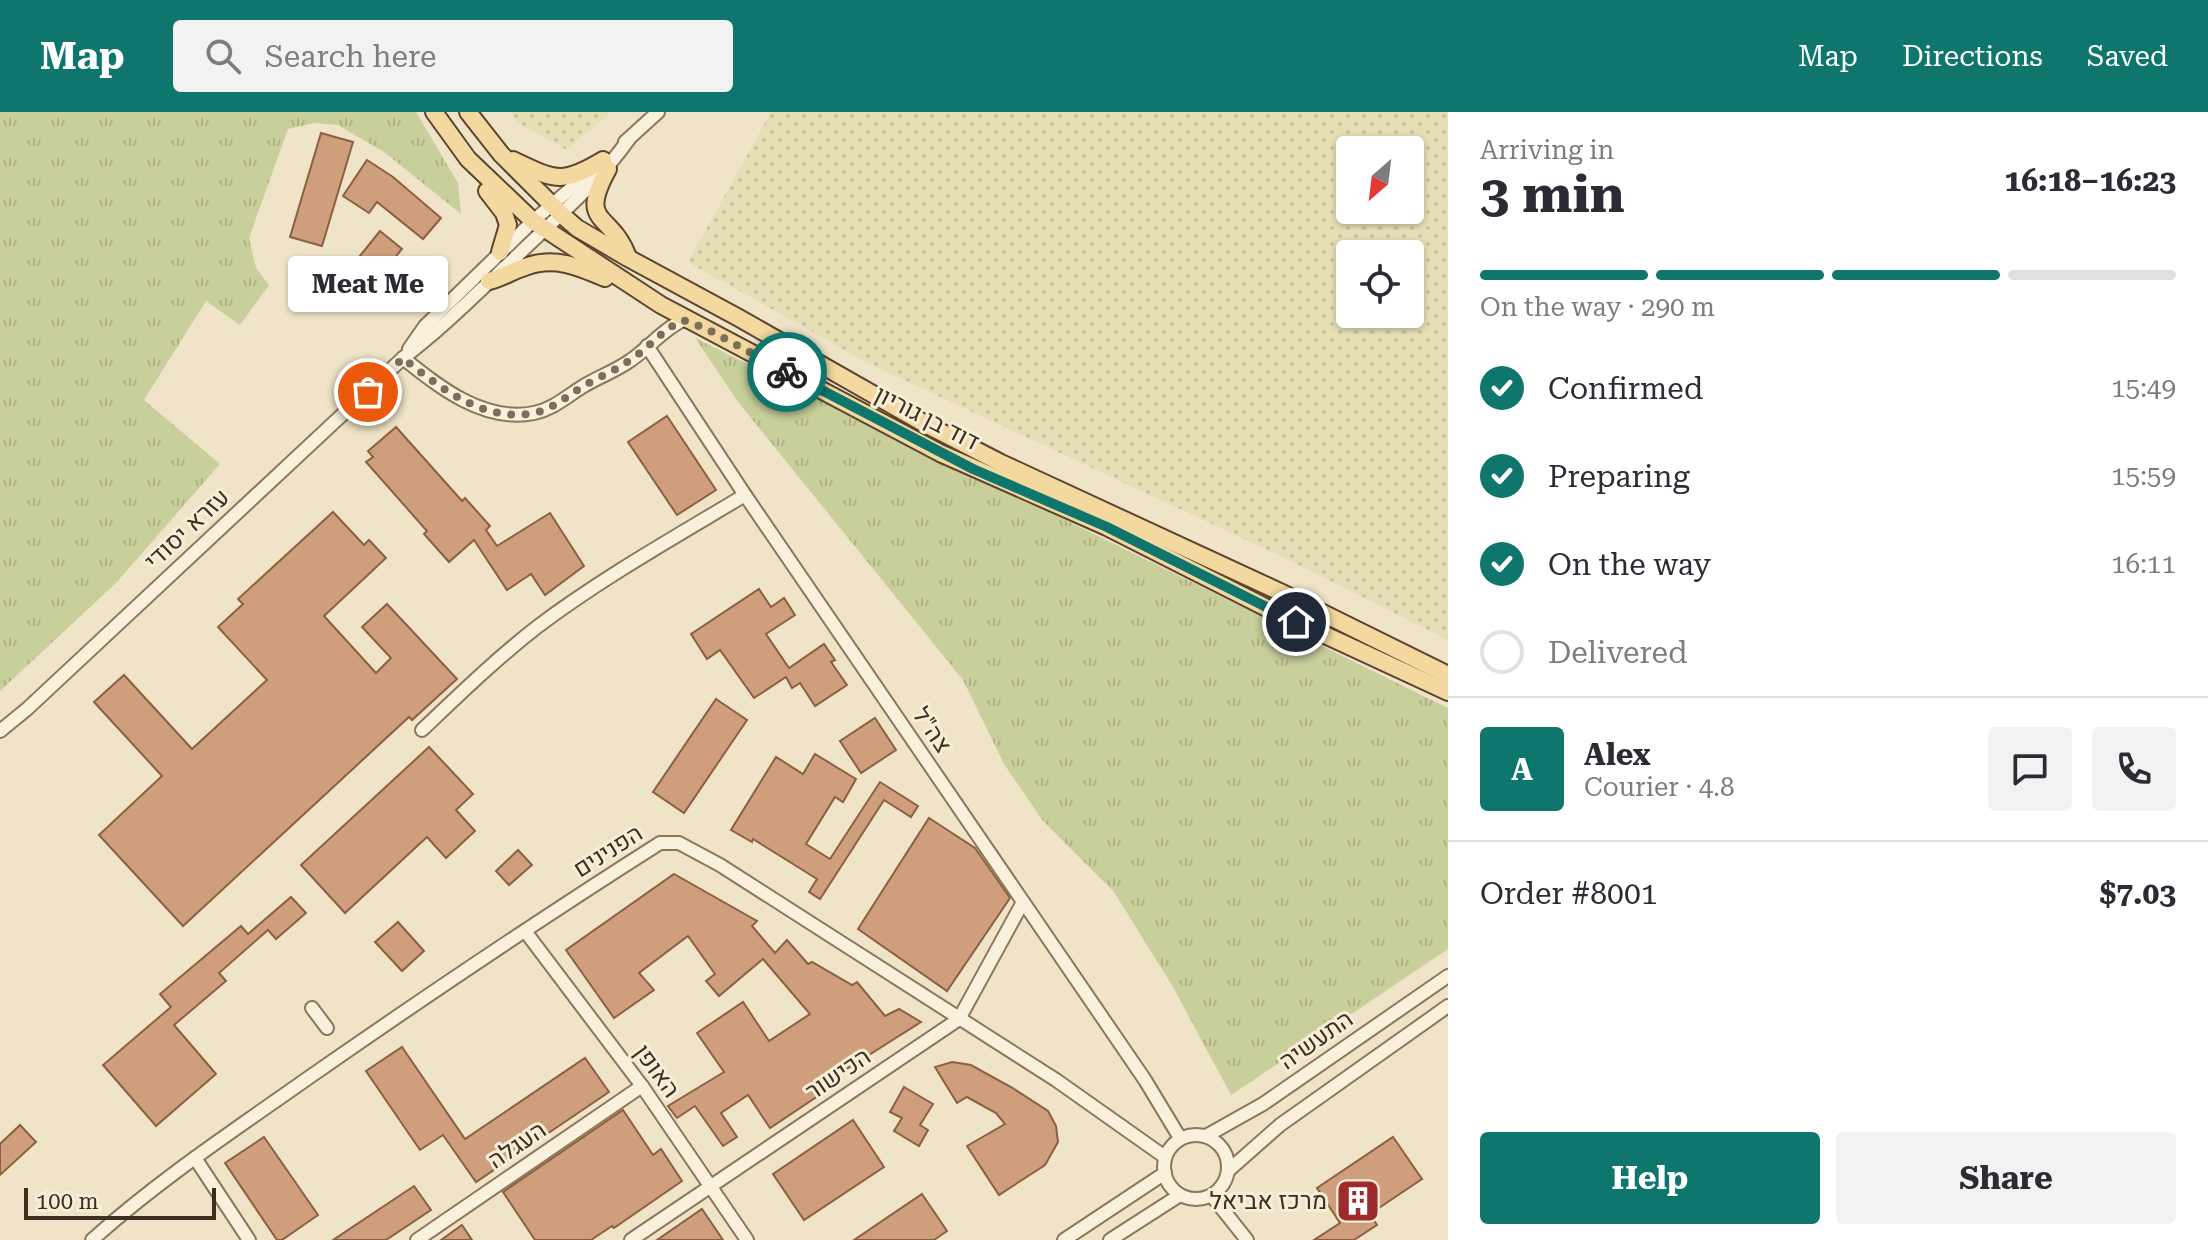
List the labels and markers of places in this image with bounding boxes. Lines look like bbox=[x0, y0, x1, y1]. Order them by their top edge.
callout: Meat Me bbox=[288, 256, 448, 312]
pin bbox=[334, 358, 402, 426]
pin bbox=[1262, 588, 1330, 656]
building icon: מרכז אביאל bbox=[1334, 1177, 1382, 1225]
place label: מרכז אביאל bbox=[1210, 1187, 1327, 1215]

